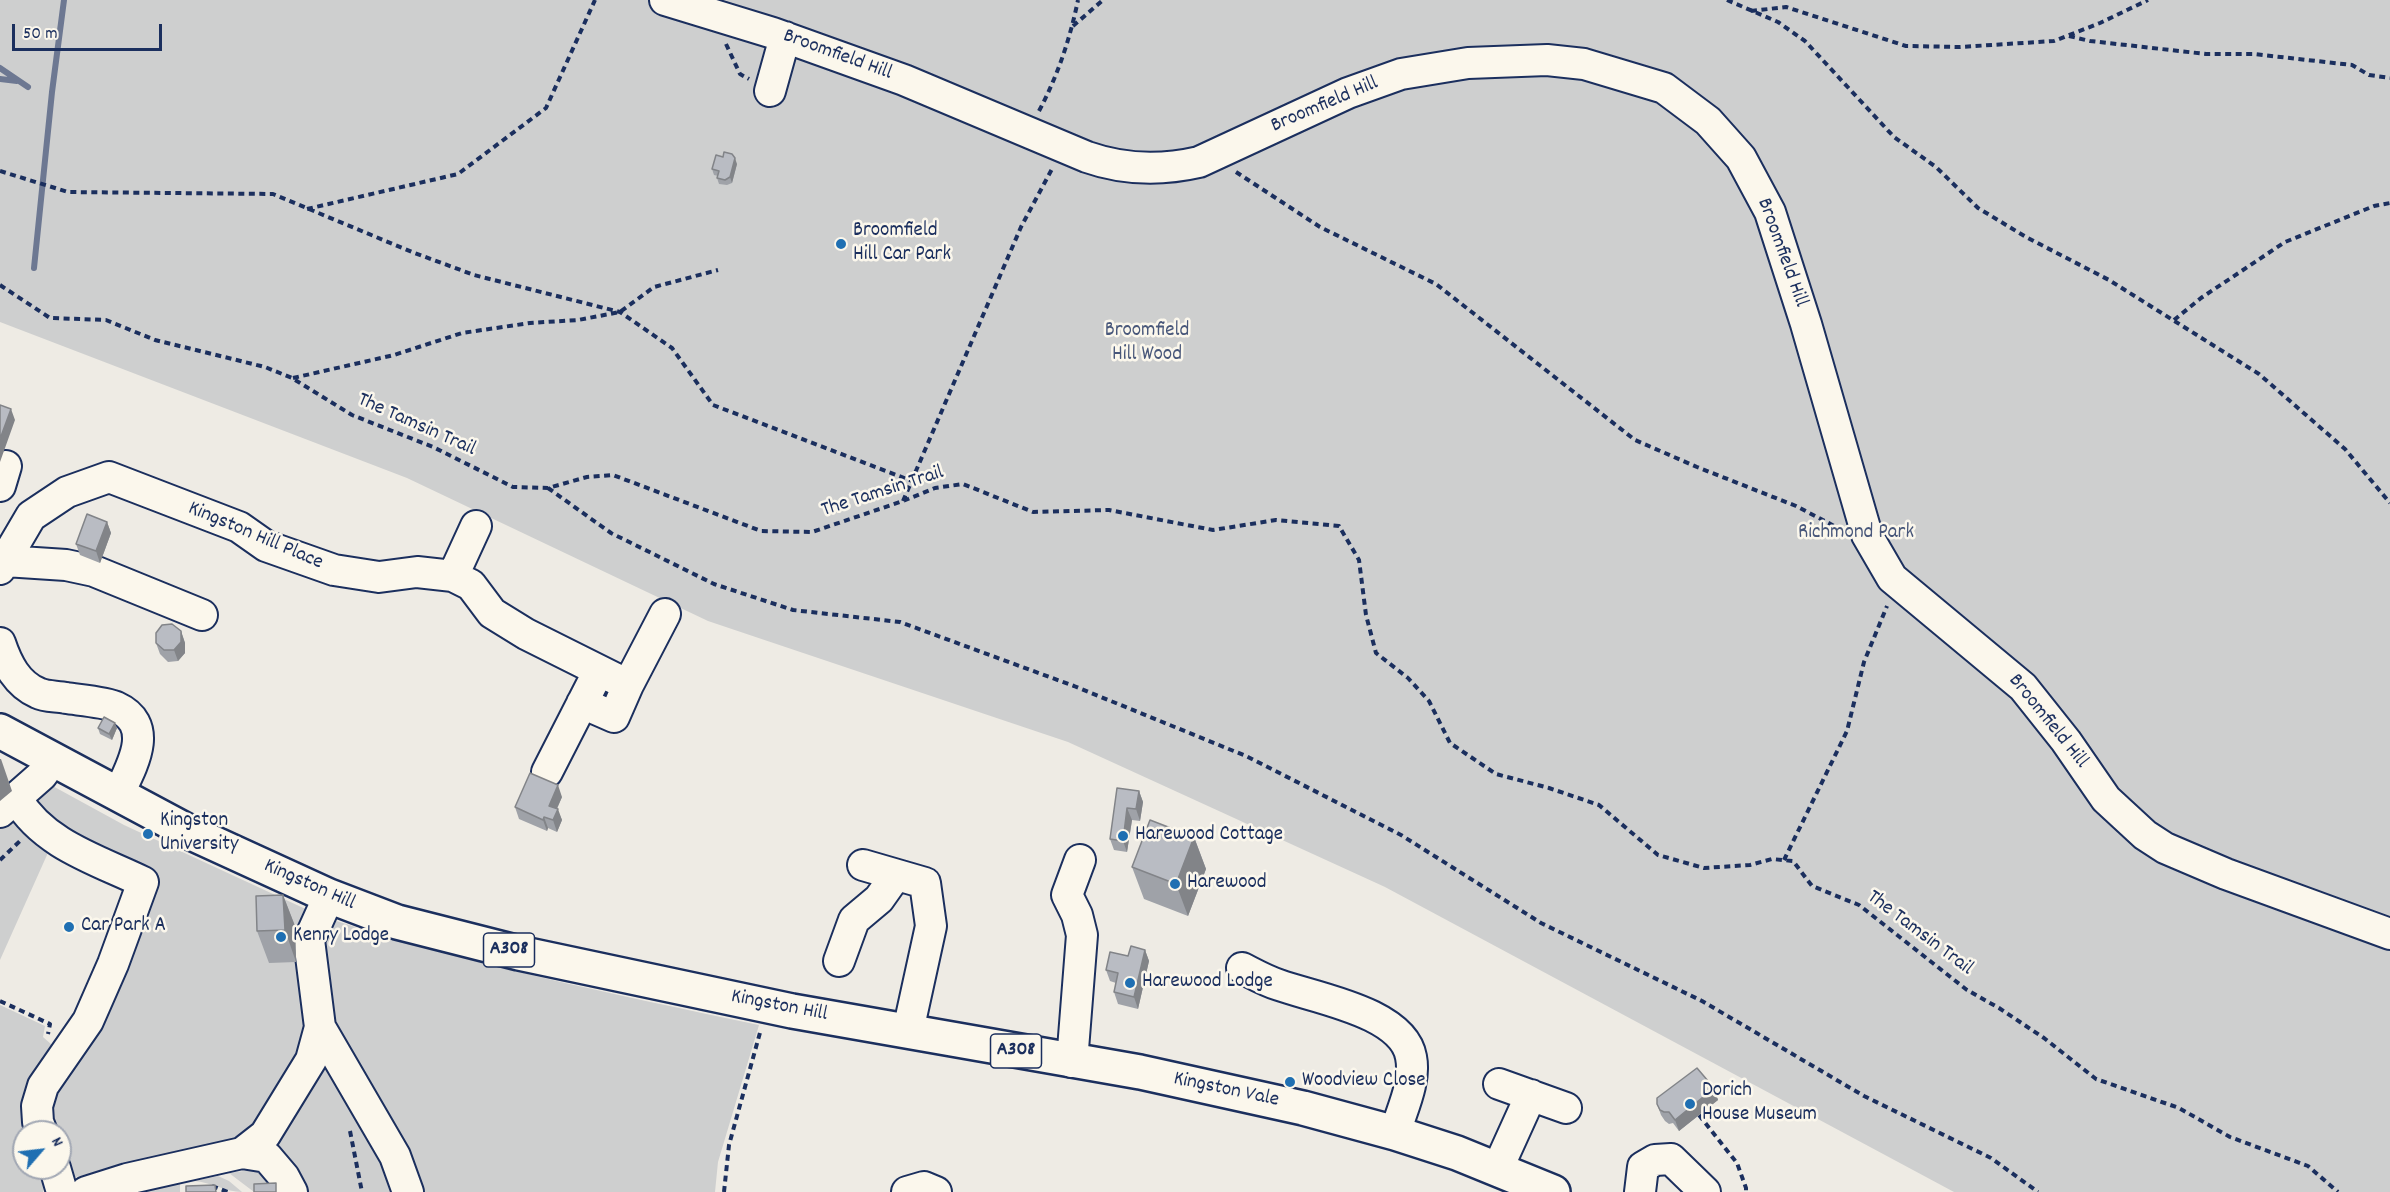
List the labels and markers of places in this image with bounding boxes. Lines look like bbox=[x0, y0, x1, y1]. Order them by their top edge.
place label: Broomfield Hill Car Park bbox=[853, 219, 951, 269]
marker: Broomfield Hill Car Park bbox=[834, 237, 848, 251]
place label: Kingston University bbox=[160, 809, 238, 859]
place label: Harewood Cottage bbox=[1135, 823, 1283, 849]
marker: Kingston University bbox=[141, 827, 155, 841]
marker: Harewood Cottage bbox=[1116, 829, 1130, 843]
place label: Harewood bbox=[1187, 871, 1267, 897]
marker: Harewood bbox=[1168, 877, 1182, 891]
place label: Car Park A bbox=[81, 914, 166, 940]
marker: Car Park A bbox=[62, 920, 76, 934]
place label: Kenry Lodge bbox=[293, 924, 389, 950]
marker: Kenry Lodge bbox=[274, 930, 288, 944]
place label: Harewood Lodge bbox=[1142, 970, 1273, 996]
marker: Harewood Lodge bbox=[1123, 976, 1137, 990]
place label: Woodview Close bbox=[1302, 1069, 1426, 1095]
marker: Woodview Close bbox=[1283, 1075, 1297, 1089]
place label: Dorich House Museum bbox=[1702, 1079, 1817, 1129]
marker: Dorich House Museum bbox=[1683, 1097, 1697, 1111]

